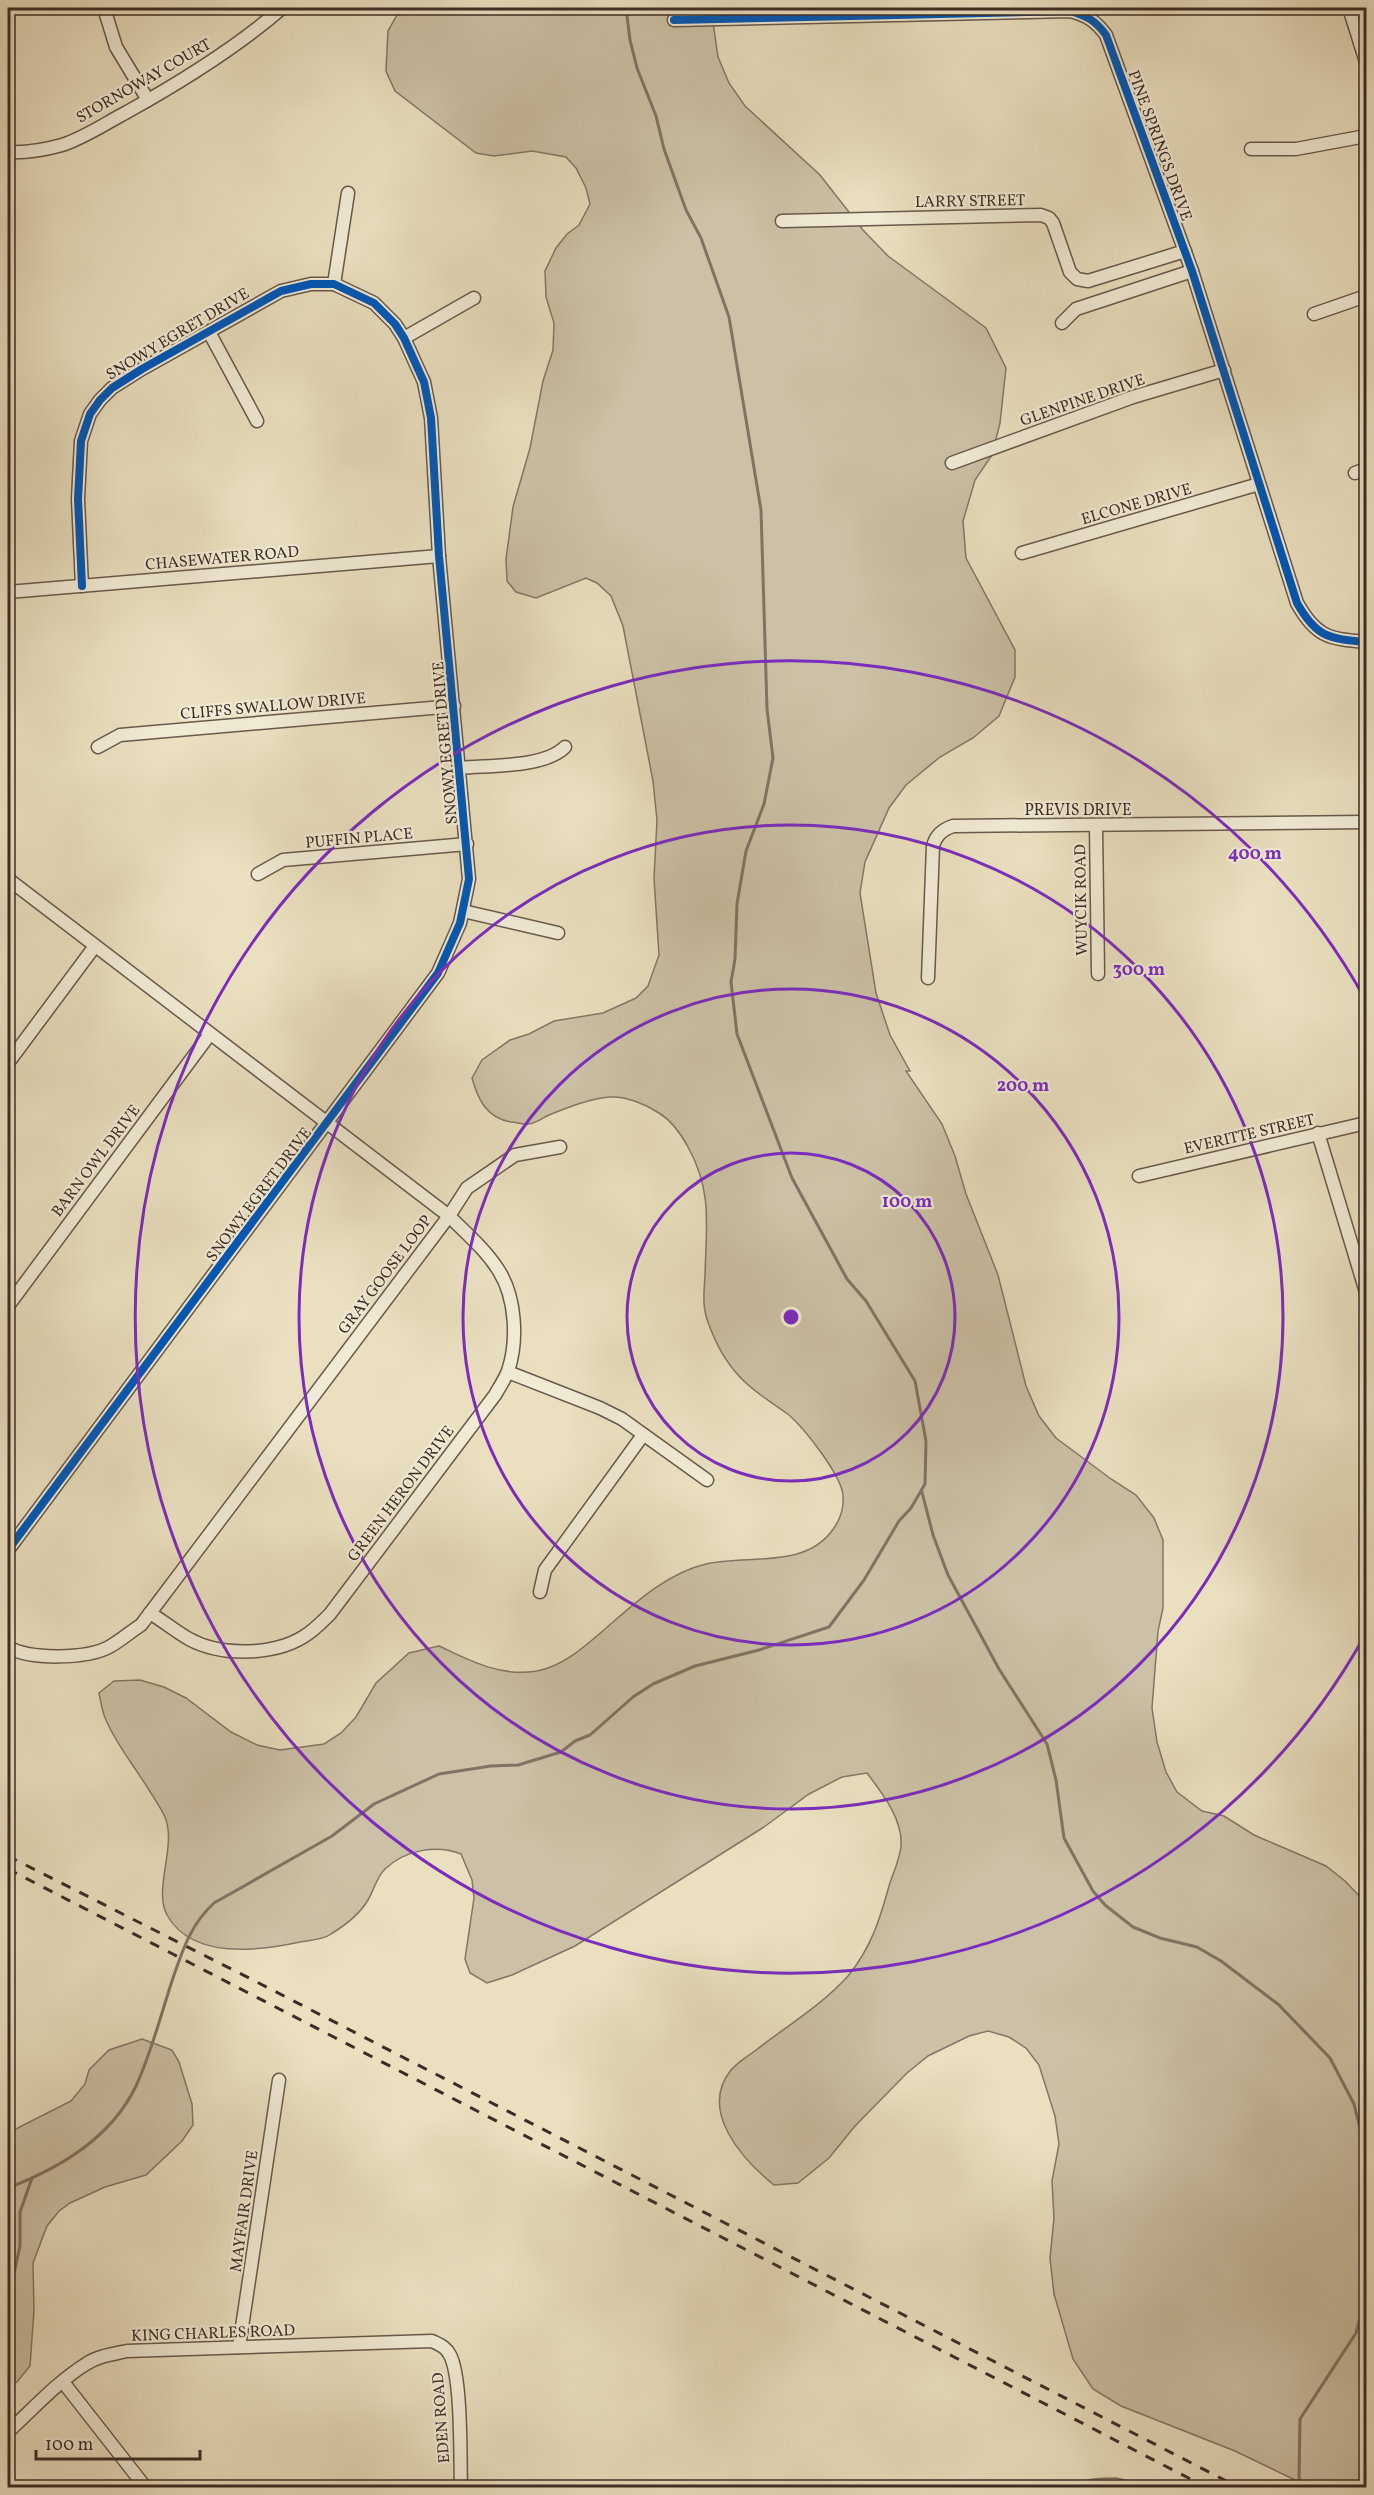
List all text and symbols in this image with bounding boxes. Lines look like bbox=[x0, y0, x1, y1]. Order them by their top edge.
street label: STORNOWAY COURT bbox=[72, 34, 216, 129]
street label: PINE SPRINGS DRIVE bbox=[1122, 67, 1197, 224]
street label: LARRY STREET bbox=[915, 190, 1025, 214]
street label: SNOWY EGRET DRIVE bbox=[102, 283, 254, 386]
street label: GLENPINE DRIVE bbox=[1017, 369, 1148, 433]
street label: ELCONE DRIVE bbox=[1079, 479, 1194, 531]
street label: CHASEWATER ROAD bbox=[144, 541, 300, 577]
street label: SNOWY EGRET DRIVE bbox=[428, 660, 464, 825]
street label: CLIFFS SWALLOW DRIVE bbox=[179, 688, 367, 726]
street label: PREVIS DRIVE bbox=[1024, 800, 1132, 822]
street label: PUFFIN PLACE bbox=[304, 823, 414, 855]
text: 400 m bbox=[1228, 842, 1282, 867]
street label: WUYCIK ROAD bbox=[1070, 844, 1094, 956]
text: 300 m bbox=[1113, 958, 1165, 983]
text: 200 m bbox=[997, 1074, 1049, 1099]
street label: BARN OWL DRIVE bbox=[47, 1101, 146, 1222]
street label: EVERITTE STREET bbox=[1182, 1109, 1317, 1161]
street label: SNOWY EGRET DRIVE bbox=[202, 1123, 318, 1267]
text: 100 m bbox=[882, 1190, 932, 1215]
street label: GRAY GOOSE LOOP bbox=[334, 1211, 438, 1339]
centre of rings bbox=[781, 1307, 801, 1327]
street label: GREEN HERON DRIVE bbox=[343, 1422, 460, 1567]
street label: MAYFAIR DRIVE bbox=[226, 2149, 264, 2274]
street label: KING CHARLES ROAD bbox=[131, 2320, 296, 2348]
street label: EDEN ROAD bbox=[428, 2371, 456, 2464]
scale bar bbox=[36, 2423, 200, 2461]
text: 100 m bbox=[45, 2433, 94, 2458]

